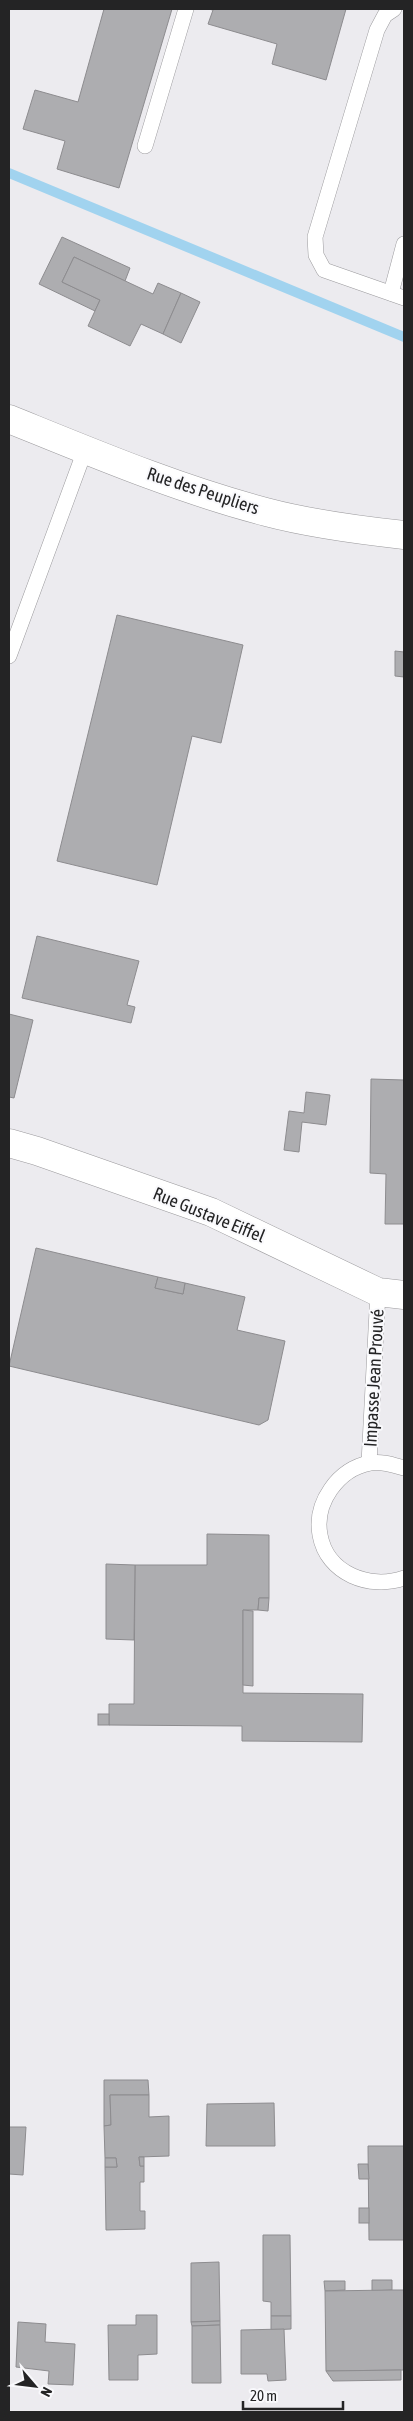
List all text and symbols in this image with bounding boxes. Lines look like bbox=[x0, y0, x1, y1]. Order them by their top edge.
street label: Rue des Peupliers bbox=[144, 463, 262, 519]
street label: Rue Gustave Eiffel bbox=[150, 1183, 268, 1247]
street label: Impasse Jean Prouvé bbox=[359, 1309, 388, 1447]
north arrow bbox=[10, 2361, 60, 2411]
scale bar bbox=[243, 2378, 343, 2410]
text: N bbox=[37, 2385, 55, 2400]
text: 20 m bbox=[250, 2387, 277, 2404]

